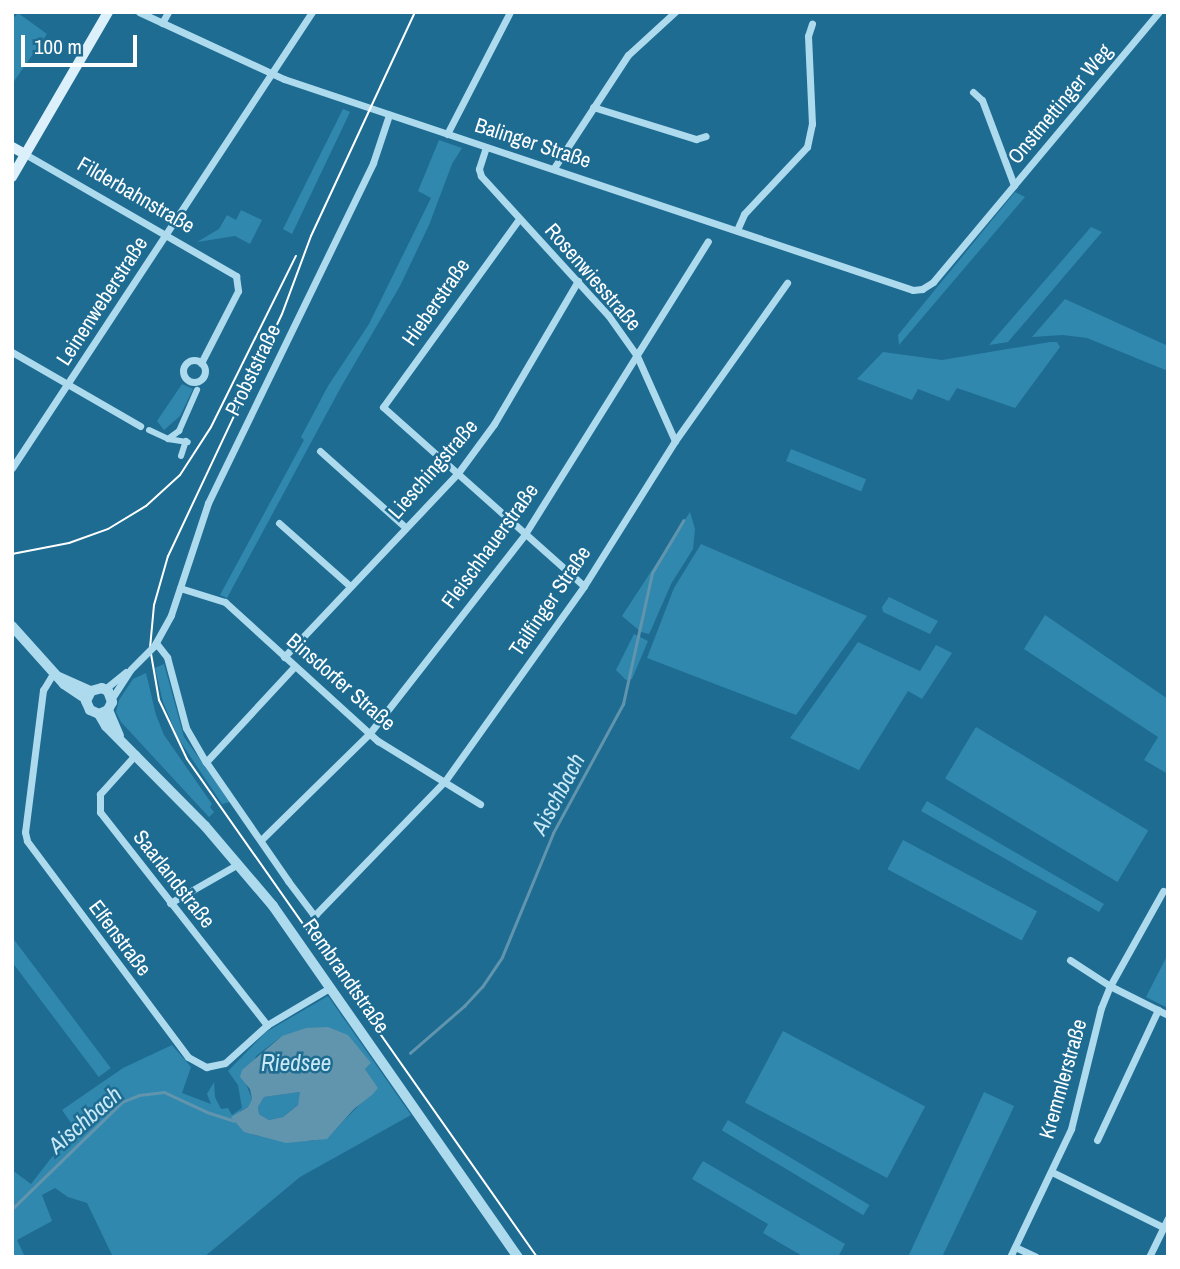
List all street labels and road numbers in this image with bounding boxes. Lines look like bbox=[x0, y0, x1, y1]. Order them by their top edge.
street label: Onstmettinger Weg bbox=[1002, 39, 1118, 169]
street label: Balinger Straße bbox=[472, 112, 594, 174]
street label: Filderbahnstraße bbox=[73, 151, 199, 239]
street label: Rosenwiesstraße bbox=[540, 218, 646, 336]
street label: Leinenweberstraße bbox=[51, 232, 153, 370]
street label: Hieberstraße bbox=[397, 254, 475, 350]
street label: Probststraße bbox=[220, 320, 286, 420]
street label: Lieschingstraße bbox=[383, 414, 483, 524]
street label: Fleischhauerstraße bbox=[436, 479, 544, 613]
street label: Tailfinger Straße bbox=[504, 541, 596, 661]
street label: Binsdorfer Straße bbox=[281, 628, 401, 736]
street label: Saarlandstraße bbox=[128, 825, 220, 933]
street label: Elfenstraße bbox=[83, 895, 157, 981]
street label: Rembrandtstraße bbox=[297, 914, 395, 1038]
street label: Kremmlerstraße bbox=[1034, 1016, 1092, 1142]

